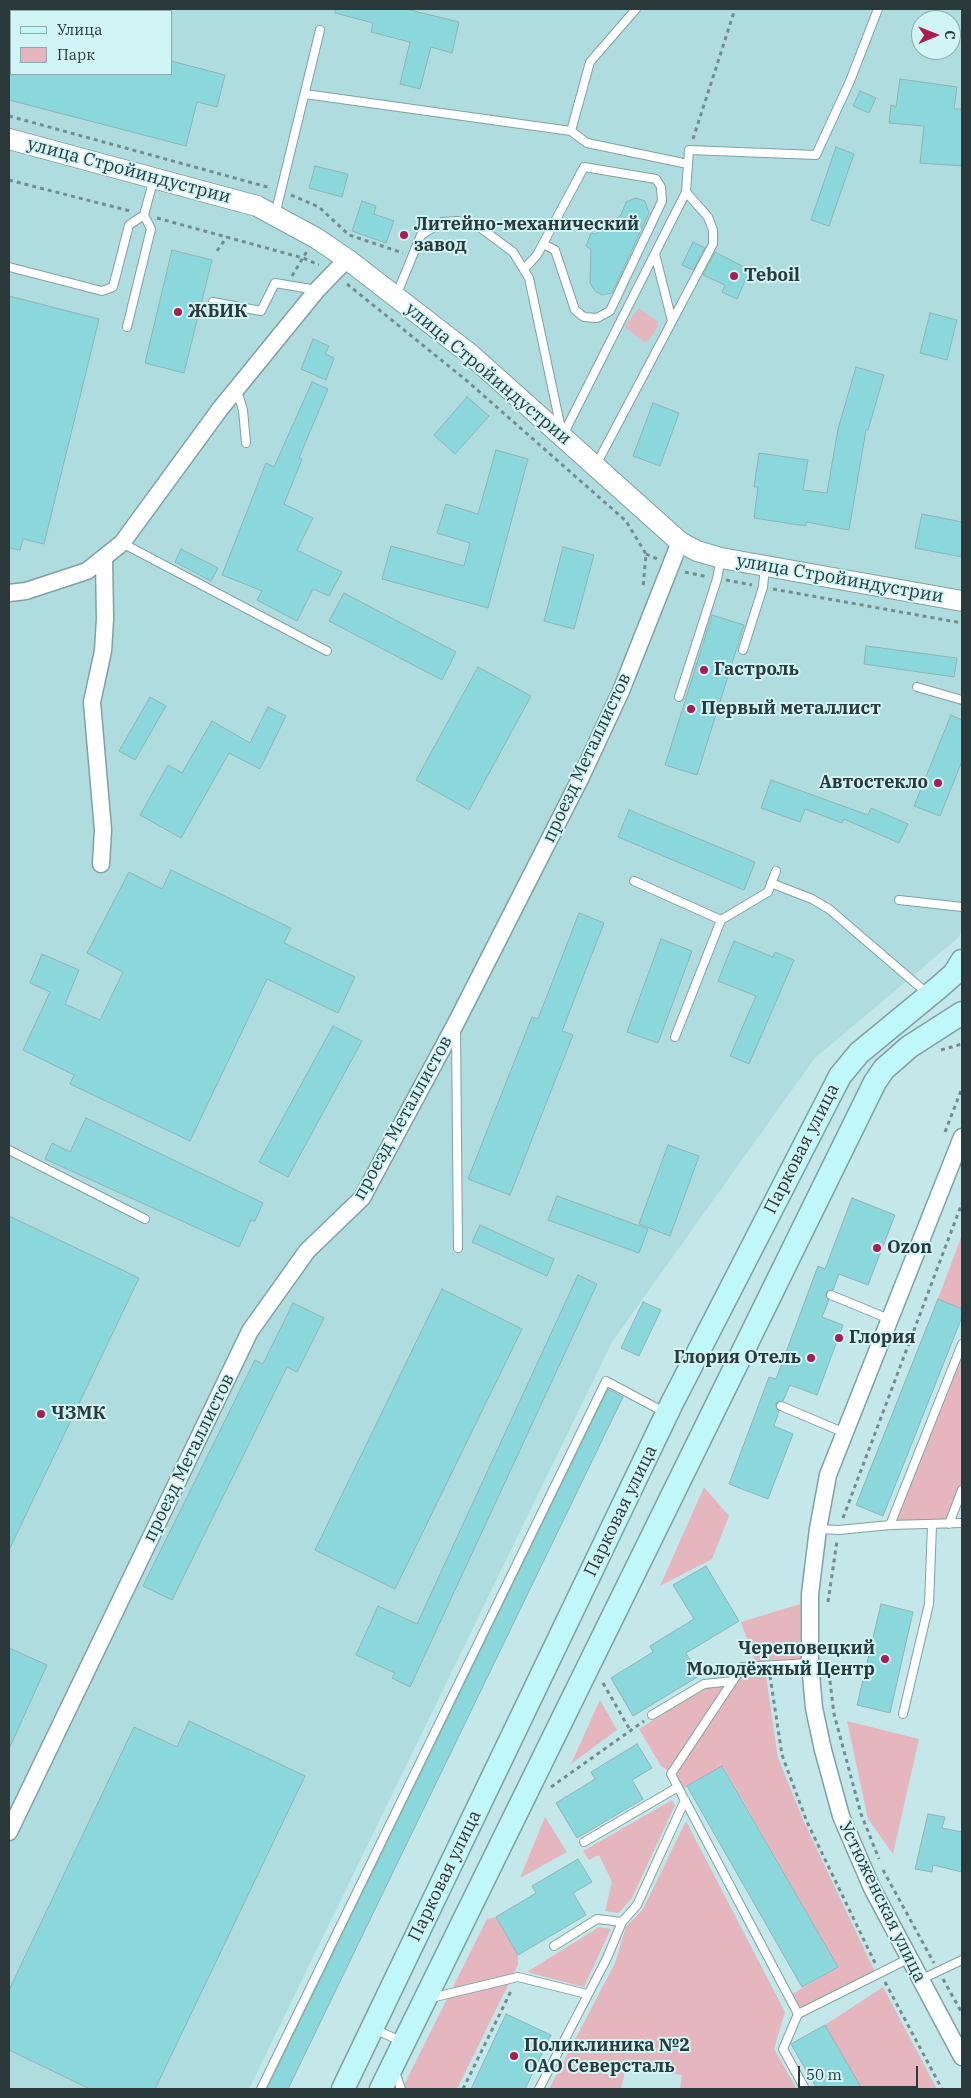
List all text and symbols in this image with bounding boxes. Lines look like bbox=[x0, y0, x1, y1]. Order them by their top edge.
legend bbox=[10, 10, 172, 75]
north arrow bbox=[911, 10, 961, 60]
text: Улица bbox=[57, 20, 102, 39]
text: С bbox=[941, 30, 959, 40]
text: Парк bbox=[57, 45, 95, 64]
street label: улица Стройиндустрии bbox=[25, 133, 233, 209]
place label: Литейно-механический завод bbox=[414, 214, 639, 256]
marker: Литейно-механический завод bbox=[398, 229, 410, 241]
place label: Teboil bbox=[744, 265, 800, 287]
marker: Teboil bbox=[728, 270, 740, 282]
street label: улица Стройиндустрии bbox=[401, 298, 575, 450]
place label: ЖБИК bbox=[188, 301, 247, 323]
marker: ЖБИК bbox=[172, 306, 184, 318]
street label: улица Стройиндустрии bbox=[735, 550, 945, 608]
place label: Гастроль bbox=[714, 659, 799, 681]
marker: Гастроль bbox=[698, 664, 710, 676]
street label: проезд Металлистов bbox=[538, 670, 636, 846]
place label: Первый металлист bbox=[701, 698, 881, 720]
marker: Первый металлист bbox=[685, 703, 697, 715]
place label: Автостекло bbox=[819, 772, 928, 794]
marker: Автостекло bbox=[932, 777, 944, 789]
street label: проезд Металлистов bbox=[349, 1032, 457, 1204]
street label: Парковая улица bbox=[760, 1080, 844, 1218]
place label: Ozon bbox=[887, 1237, 932, 1259]
marker: Ozon bbox=[871, 1242, 883, 1254]
place label: Глория bbox=[849, 1327, 915, 1349]
marker: Глория bbox=[833, 1332, 845, 1344]
place label: Глория Отель bbox=[674, 1347, 801, 1369]
marker: Глория Отель bbox=[805, 1352, 817, 1364]
street label: проезд Металлистов bbox=[139, 1370, 239, 1546]
place label: ЧЗМК bbox=[51, 1403, 106, 1425]
marker: ЧЗМК bbox=[35, 1408, 47, 1420]
street label: Парковая улица bbox=[580, 1442, 662, 1580]
place label: Череповецкий Молодёжный Центр bbox=[687, 1638, 875, 1680]
marker: Череповецкий Молодёжный Центр bbox=[879, 1653, 891, 1665]
street label: Парковая улица bbox=[404, 1807, 486, 1945]
street label: Устюженская улица bbox=[834, 1818, 930, 1986]
place label: Поликлиника №2 ОАО Северсталь bbox=[524, 2035, 690, 2078]
marker: Поликлиника №2 ОАО Северсталь bbox=[508, 2050, 520, 2062]
scale bar bbox=[801, 2056, 921, 2088]
text: 50 m bbox=[806, 2065, 842, 2084]

